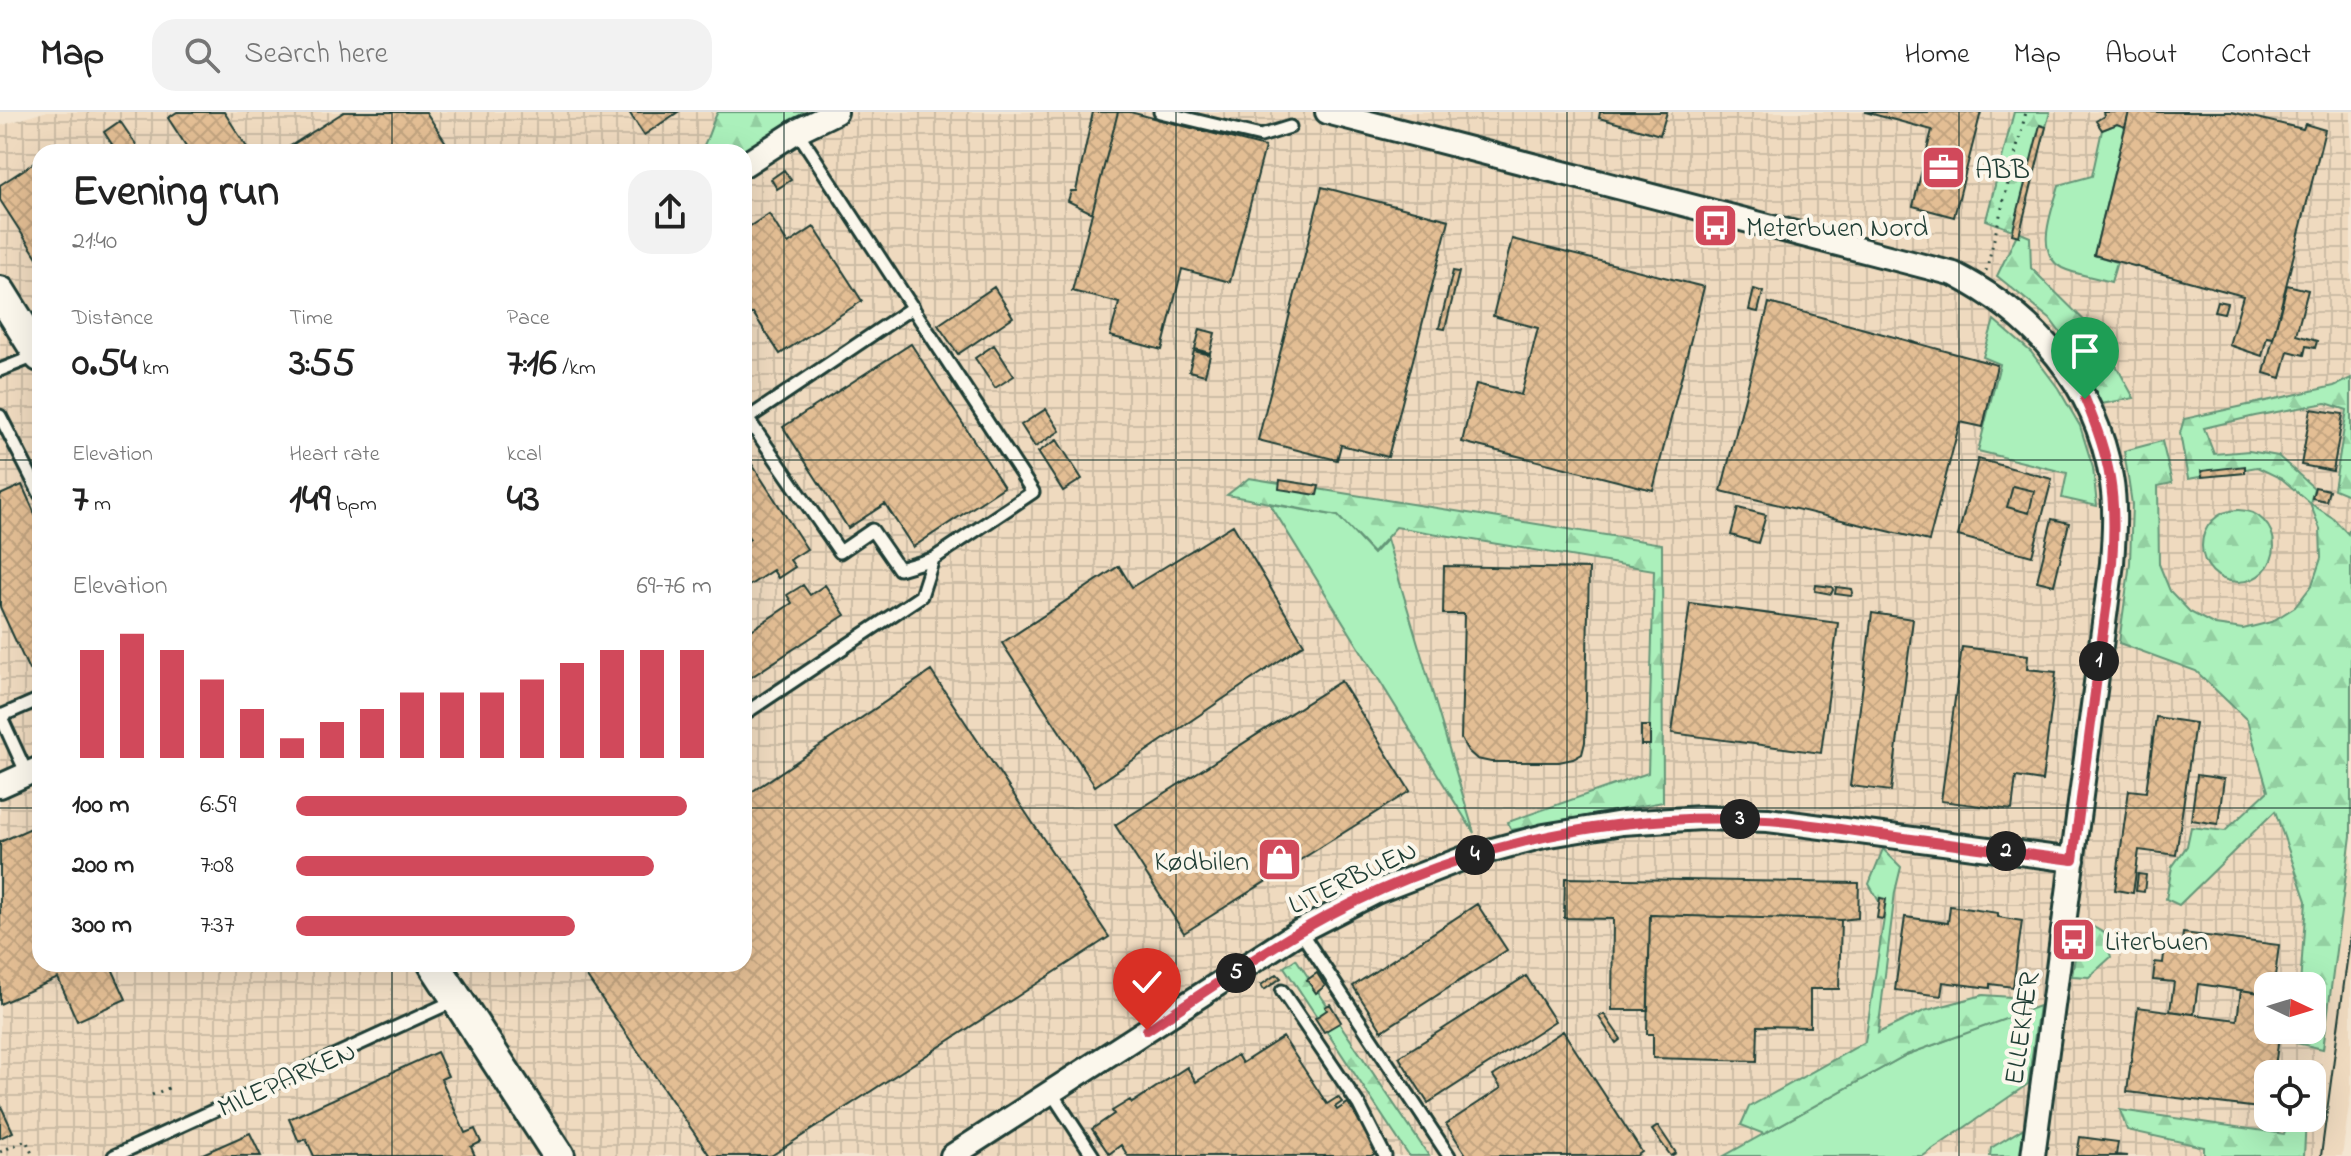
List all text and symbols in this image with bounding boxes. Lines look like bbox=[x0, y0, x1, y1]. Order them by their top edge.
search box bbox=[152, 19, 712, 91]
text: Map bbox=[40, 27, 104, 83]
icon: search bbox=[180, 33, 224, 77]
text: Search here bbox=[244, 33, 388, 77]
text: Home bbox=[1904, 35, 1970, 76]
text: Map bbox=[2014, 35, 2061, 76]
text: About bbox=[2105, 35, 2177, 76]
text: Contact bbox=[2221, 35, 2311, 76]
office icon: ABB bbox=[1920, 144, 1968, 192]
place label: ABB bbox=[1975, 151, 2030, 192]
text: Evening run bbox=[72, 161, 279, 225]
button: share bbox=[628, 170, 712, 254]
bus stop icon: Meterbuen Nord bbox=[1691, 202, 1739, 250]
place label: Meterbuen Nord bbox=[1746, 209, 1928, 250]
text: 21:40 bbox=[72, 223, 117, 261]
text: Distance bbox=[72, 303, 153, 335]
text: Time bbox=[289, 303, 333, 335]
text: Pace bbox=[507, 303, 550, 335]
pin bbox=[2051, 317, 2119, 399]
icon: arrive bbox=[2063, 329, 2107, 373]
text: 0.54 bbox=[72, 335, 137, 394]
text: 3:55 bbox=[289, 335, 355, 394]
text: 7:16 bbox=[507, 335, 557, 394]
text: km bbox=[137, 353, 169, 385]
text: /km bbox=[557, 353, 596, 385]
text: Elevation bbox=[72, 439, 153, 471]
text: Heart rate bbox=[289, 439, 380, 471]
text: kcal bbox=[507, 439, 542, 471]
text: 7 bbox=[72, 471, 88, 530]
text: 149 bbox=[289, 471, 331, 530]
text: 43 bbox=[507, 471, 540, 530]
text: m bbox=[88, 489, 111, 521]
text: bpm bbox=[331, 489, 377, 521]
text: Elevation bbox=[72, 568, 168, 606]
text: 69–76 m bbox=[636, 568, 712, 606]
pin: 1 bbox=[2079, 641, 2119, 681]
text: 1 bbox=[2096, 645, 2103, 677]
text: 100 m bbox=[72, 787, 129, 825]
text: 6:59 bbox=[200, 787, 236, 825]
pin: 3 bbox=[1720, 799, 1760, 839]
text: 3 bbox=[1735, 803, 1745, 835]
street label: LITERBUEN bbox=[1282, 831, 1425, 927]
pin: 2 bbox=[1986, 831, 2026, 871]
pin: 4 bbox=[1455, 835, 1495, 875]
text: 2 bbox=[2001, 835, 2011, 867]
shop icon: Kødbilen bbox=[1256, 836, 1304, 884]
text: 4 bbox=[1470, 839, 1480, 871]
place label: Kødbilen bbox=[1154, 843, 1249, 884]
text: 200 m bbox=[72, 847, 134, 885]
text: 7:08 bbox=[200, 847, 234, 885]
text: 300 m bbox=[72, 907, 132, 945]
text: 7:37 bbox=[200, 907, 234, 945]
bus stop icon: Literbuen bbox=[2050, 916, 2098, 964]
place label: Literbuen bbox=[2105, 923, 2208, 964]
pin bbox=[1113, 948, 1181, 1030]
pin: 5 bbox=[1216, 953, 1256, 993]
text: 5 bbox=[1230, 957, 1242, 989]
icon: check bbox=[1125, 960, 1169, 1004]
street label: ELLEKÆR bbox=[1995, 969, 2052, 1088]
north arrow bbox=[2254, 972, 2326, 1044]
map controls bbox=[2254, 972, 2326, 1132]
street label: MILEPARKEN bbox=[212, 1032, 363, 1130]
button: locate bbox=[2254, 1060, 2326, 1132]

